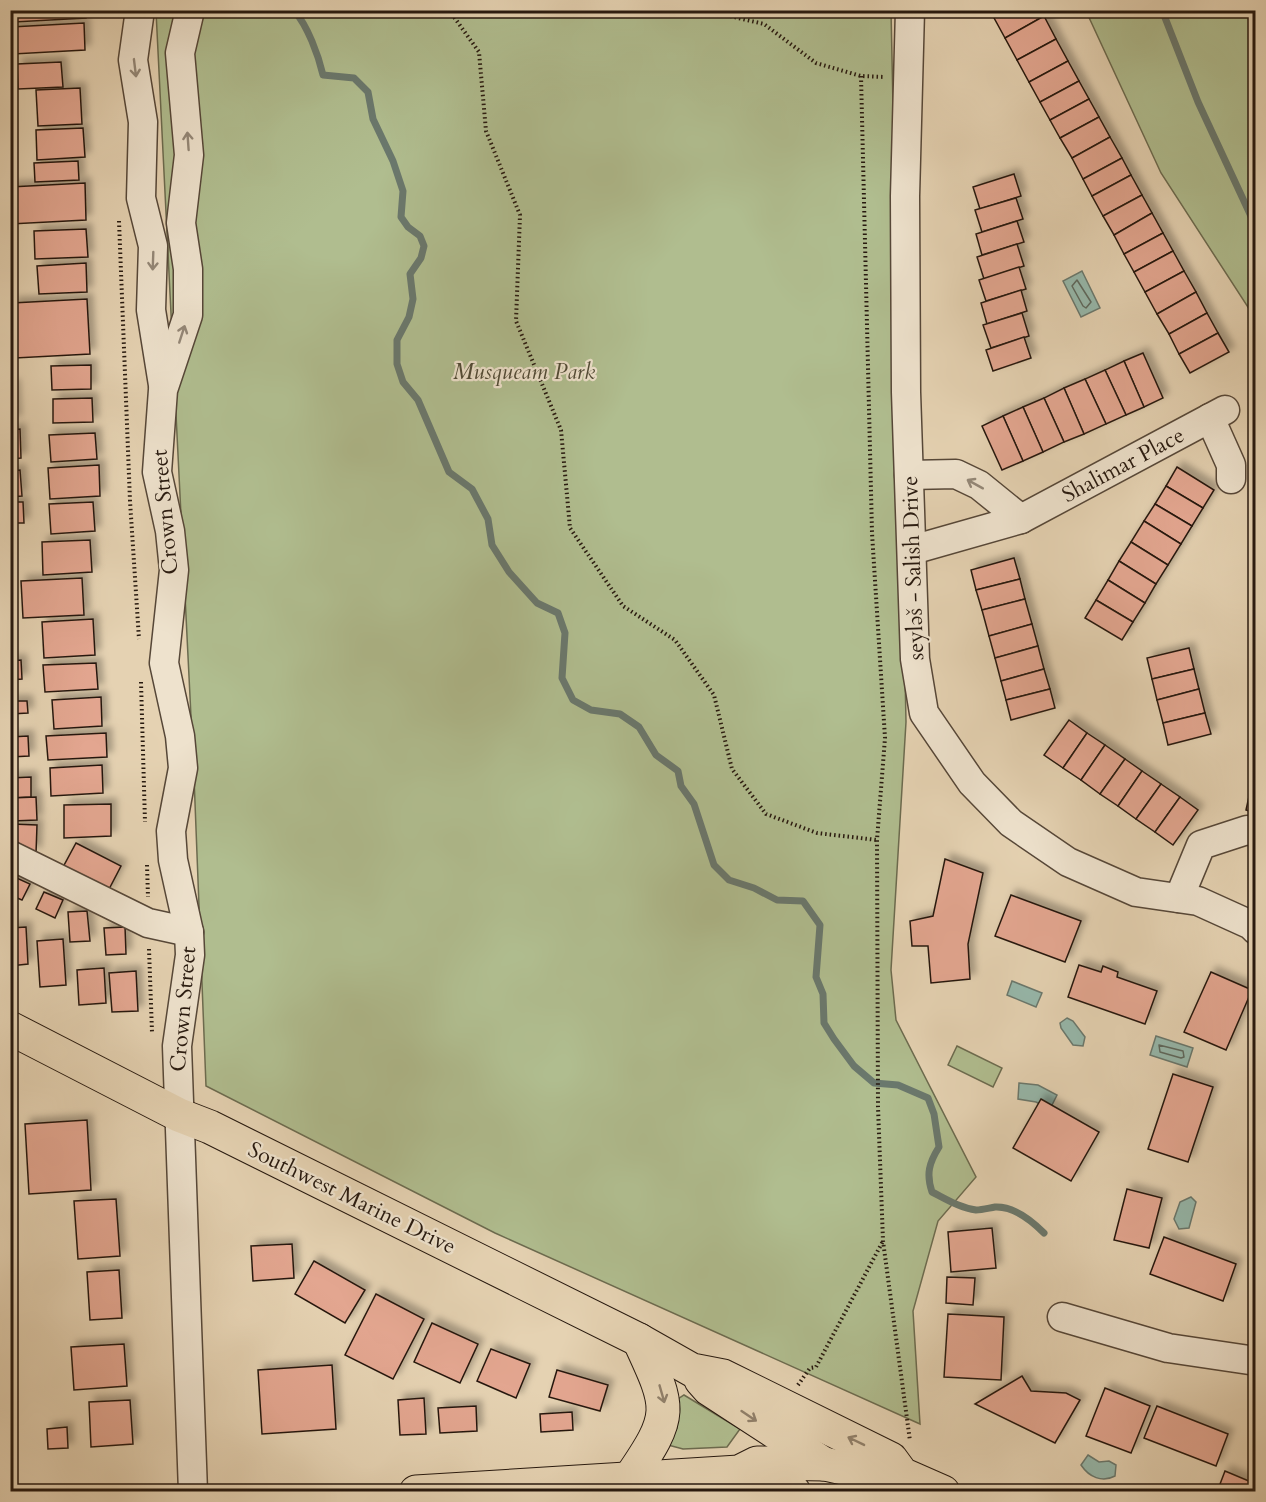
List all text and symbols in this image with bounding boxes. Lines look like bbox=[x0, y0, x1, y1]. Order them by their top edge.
one-way arrow bbox=[130, 58, 141, 78]
one-way arrow bbox=[182, 132, 193, 152]
one-way arrow bbox=[147, 251, 158, 271]
one-way arrow bbox=[177, 325, 188, 344]
park label: Musqueam Park bbox=[453, 357, 595, 387]
street label: Shalimar Place bbox=[1057, 420, 1189, 510]
street label: Crown Street bbox=[145, 448, 185, 576]
street label: seyləš - Salish Drive bbox=[895, 475, 931, 661]
one-way arrow bbox=[967, 478, 984, 490]
street label: Crown Street bbox=[163, 945, 203, 1073]
street label: Southwest Marine Drive bbox=[243, 1135, 461, 1261]
one-way arrow bbox=[657, 1384, 668, 1403]
one-way arrow bbox=[741, 1410, 757, 1422]
one-way arrow bbox=[847, 1435, 865, 1447]

